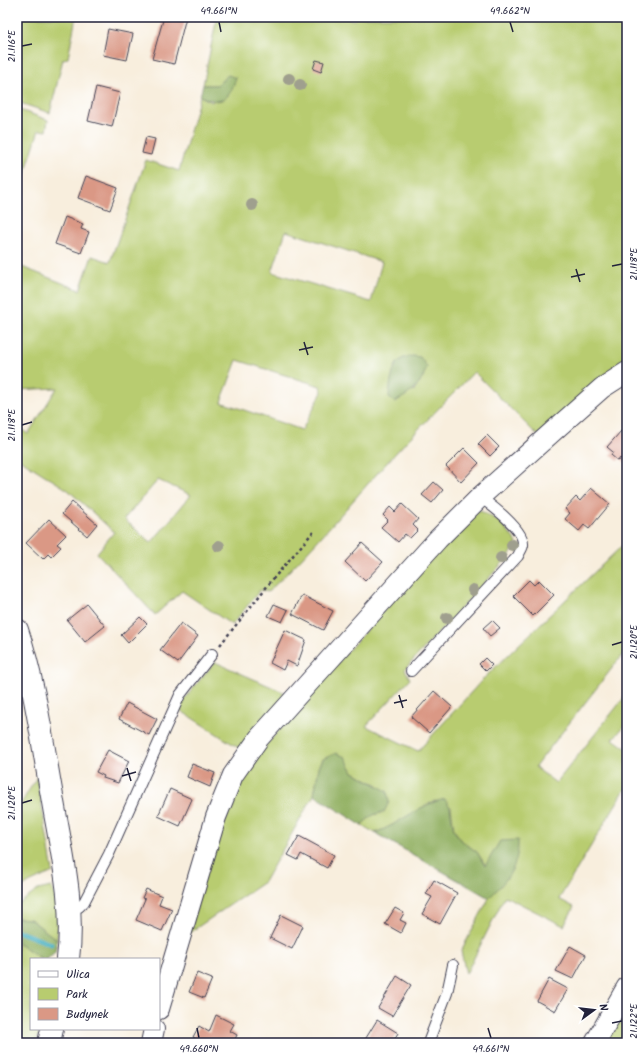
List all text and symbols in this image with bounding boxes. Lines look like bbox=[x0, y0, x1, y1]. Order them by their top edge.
text: 49.661°N bbox=[200, 3, 238, 19]
text: 49.662°N bbox=[490, 3, 530, 19]
text: 21.116°E bbox=[4, 29, 20, 62]
text: 21.118°E bbox=[626, 246, 642, 280]
text: 21.118°E bbox=[4, 407, 20, 441]
text: 21.120°E bbox=[626, 624, 642, 659]
text: 21.120°E bbox=[4, 785, 20, 820]
legend bbox=[30, 958, 160, 1030]
text: Ulica bbox=[66, 965, 90, 984]
text: Park bbox=[66, 985, 88, 1004]
north arrow bbox=[574, 990, 614, 1030]
text: N bbox=[593, 1002, 612, 1013]
text: 21.122°E bbox=[626, 1002, 642, 1039]
text: Budynek bbox=[66, 1005, 109, 1024]
text: 49.660°N bbox=[179, 1041, 219, 1057]
text: 49.661°N bbox=[472, 1041, 510, 1057]

